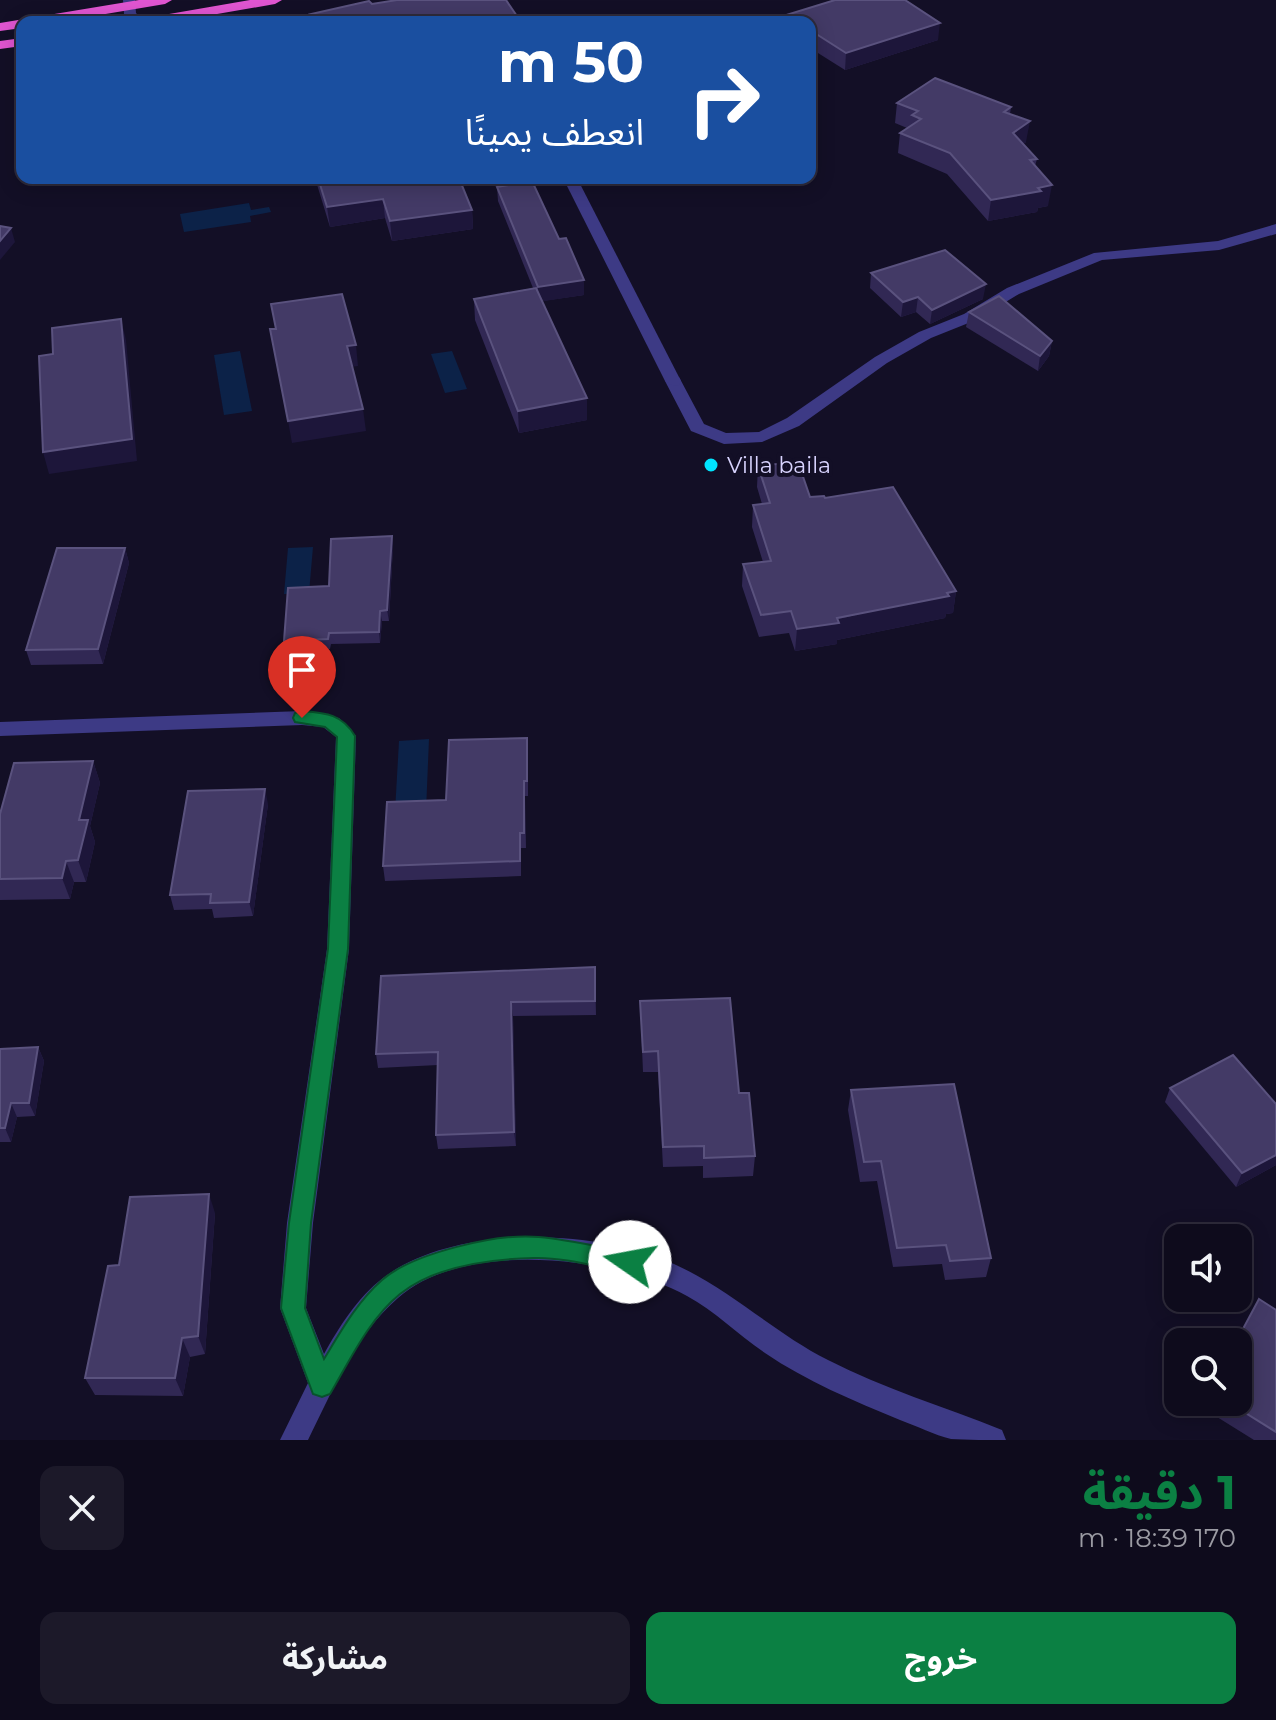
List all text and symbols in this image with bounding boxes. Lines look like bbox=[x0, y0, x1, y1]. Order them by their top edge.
text: 50 m bbox=[498, 28, 644, 96]
icon: right bbox=[672, 48, 776, 152]
text: انعطف يمينًا bbox=[465, 110, 644, 154]
place label: Villa baila bbox=[727, 452, 831, 479]
marker: Villa baila bbox=[702, 456, 720, 474]
pin bbox=[268, 636, 336, 718]
icon: arrive bbox=[280, 648, 324, 692]
position arrow bbox=[588, 1220, 672, 1304]
map controls bbox=[1164, 1224, 1252, 1416]
button: sound bbox=[1164, 1224, 1252, 1312]
button: search bbox=[1164, 1328, 1252, 1416]
text: 1 دقيقة bbox=[1083, 1463, 1236, 1521]
button: close bbox=[40, 1466, 124, 1550]
text: 170 m · 18:39 bbox=[1078, 1522, 1236, 1554]
button: مشاركة bbox=[40, 1612, 630, 1704]
button: خروج bbox=[646, 1612, 1236, 1704]

